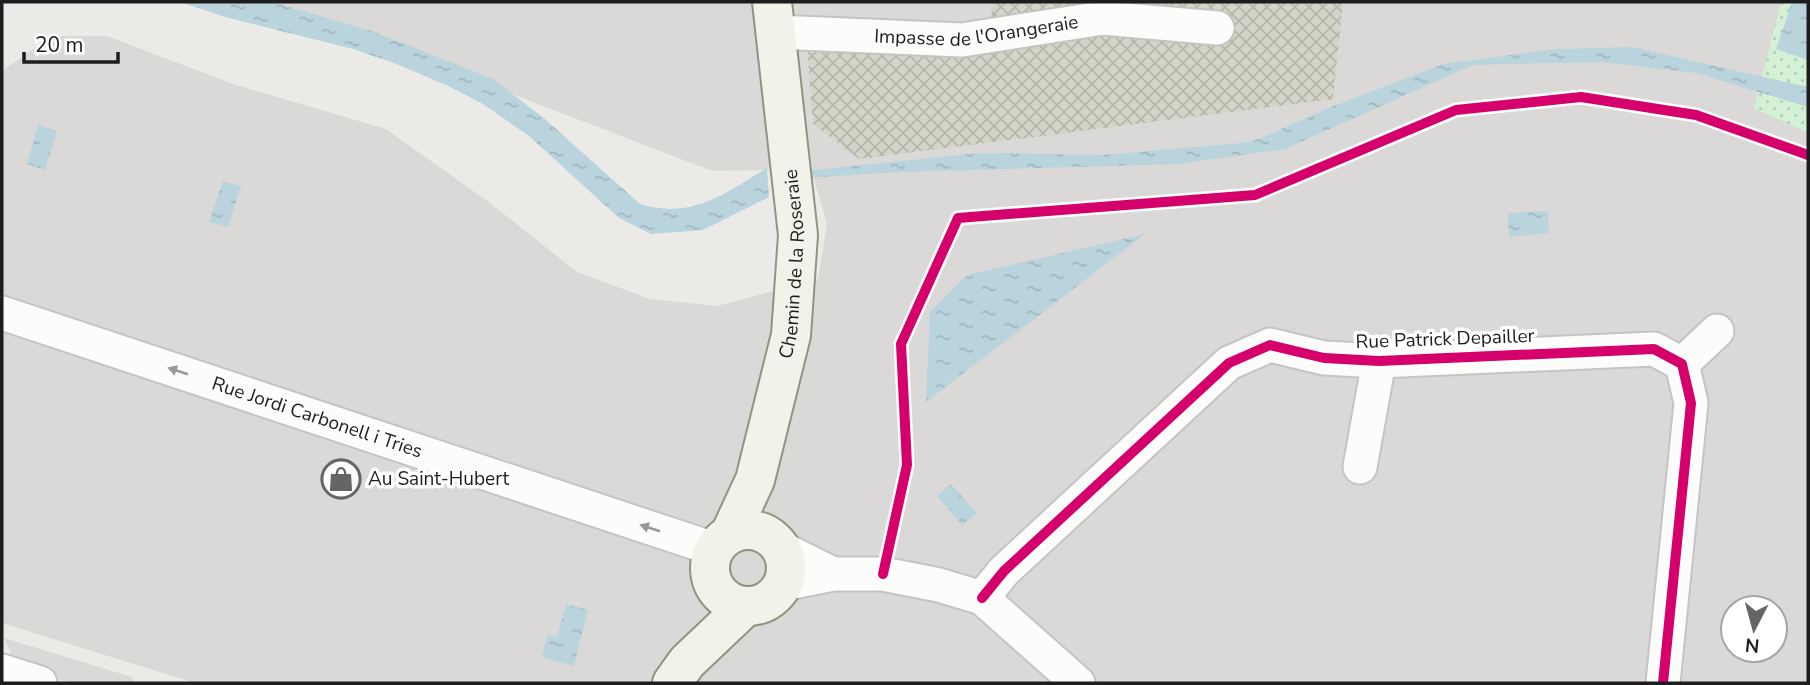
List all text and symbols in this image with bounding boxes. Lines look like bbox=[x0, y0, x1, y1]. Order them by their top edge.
street label: Impasse de l'Orangeraie bbox=[874, 9, 1080, 53]
scale bar bbox=[24, 21, 119, 65]
text: 20 m bbox=[35, 31, 84, 59]
street label: Chemin de la Roseraie bbox=[773, 168, 811, 362]
street label: Rue Patrick Depailler bbox=[1355, 323, 1535, 355]
one-way arrow bbox=[167, 365, 188, 376]
street label: Rue Jordi Carbonell i Tries bbox=[209, 370, 426, 464]
shop icon: Au Saint-Hubert bbox=[320, 458, 362, 500]
place label: Au Saint-Hubert bbox=[368, 466, 509, 492]
one-way arrow bbox=[639, 522, 660, 533]
north arrow bbox=[1719, 594, 1789, 664]
text: N bbox=[1744, 631, 1761, 659]

